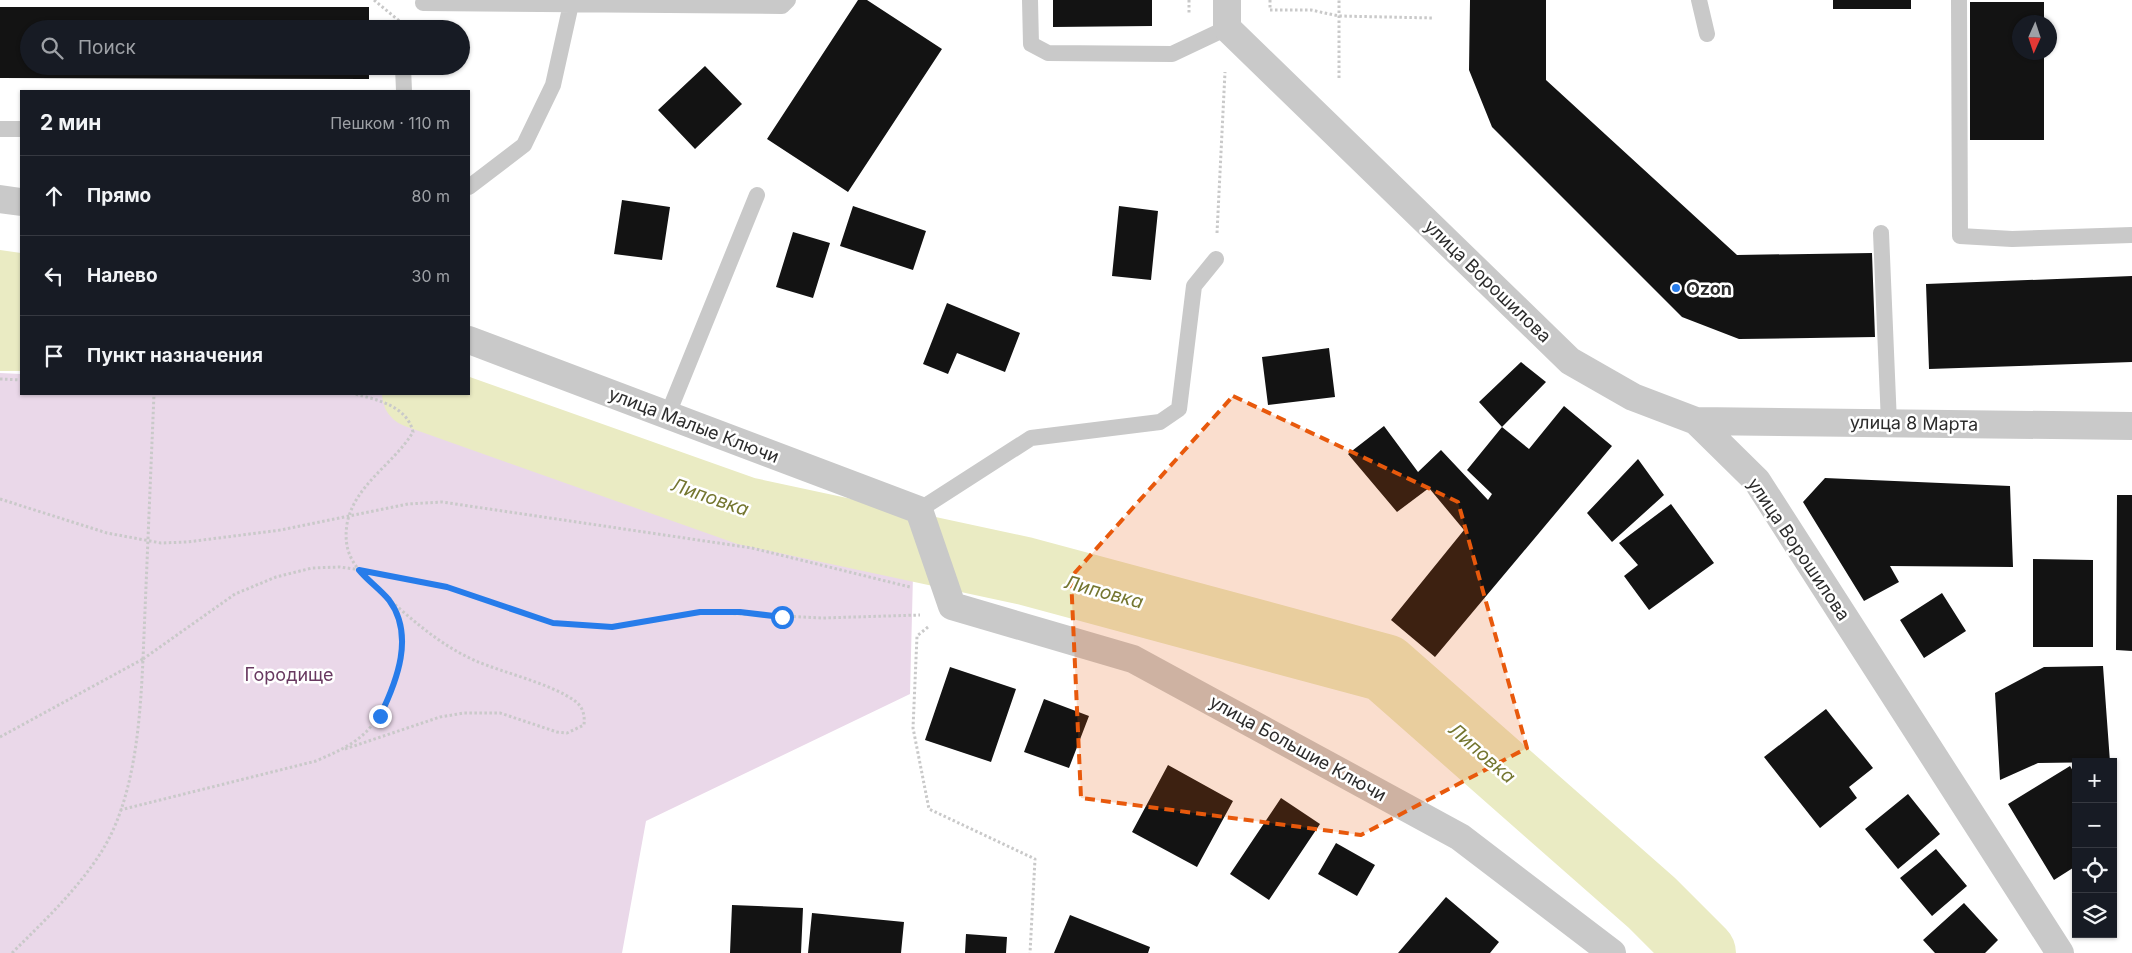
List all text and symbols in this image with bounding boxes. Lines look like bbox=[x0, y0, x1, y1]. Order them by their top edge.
north arrow bbox=[2012, 15, 2057, 60]
search box bbox=[20, 20, 470, 75]
icon: search bbox=[38, 34, 66, 62]
text: Поиск bbox=[78, 36, 136, 59]
text: 2 мин bbox=[40, 110, 101, 135]
text: Пешком · 110 m bbox=[330, 113, 450, 133]
icon: ahead bbox=[40, 182, 68, 210]
text: Прямо bbox=[87, 184, 151, 207]
text: 80 m bbox=[411, 186, 450, 206]
street label: улица Ворошилова bbox=[1420, 215, 1556, 347]
icon: left bbox=[40, 262, 68, 290]
text: Налево bbox=[87, 264, 158, 287]
text: 30 m bbox=[412, 266, 450, 286]
place label: Ozon bbox=[1686, 278, 1732, 299]
marker: Ozon bbox=[1670, 282, 1682, 294]
icon: arrive bbox=[40, 342, 68, 370]
text: Пункт назначения bbox=[87, 344, 263, 367]
street label: улица Малые Ключи bbox=[606, 383, 782, 467]
street label: улица 8 Марта bbox=[1850, 411, 1978, 435]
water label: Липовка bbox=[668, 473, 752, 521]
street label: улица Ворошилова bbox=[1743, 474, 1855, 624]
water label: Липовка bbox=[1062, 570, 1146, 614]
route start bbox=[771, 606, 794, 629]
park label: Городище bbox=[245, 664, 333, 685]
street label: улица Большие Ключи bbox=[1206, 691, 1390, 805]
route end bbox=[369, 705, 392, 728]
water label: Липовка bbox=[1444, 718, 1520, 788]
map controls bbox=[2072, 758, 2117, 938]
button: + bbox=[2072, 758, 2117, 803]
button: − bbox=[2072, 803, 2117, 848]
button: locate bbox=[2072, 848, 2117, 893]
button: layers bbox=[2072, 893, 2117, 938]

